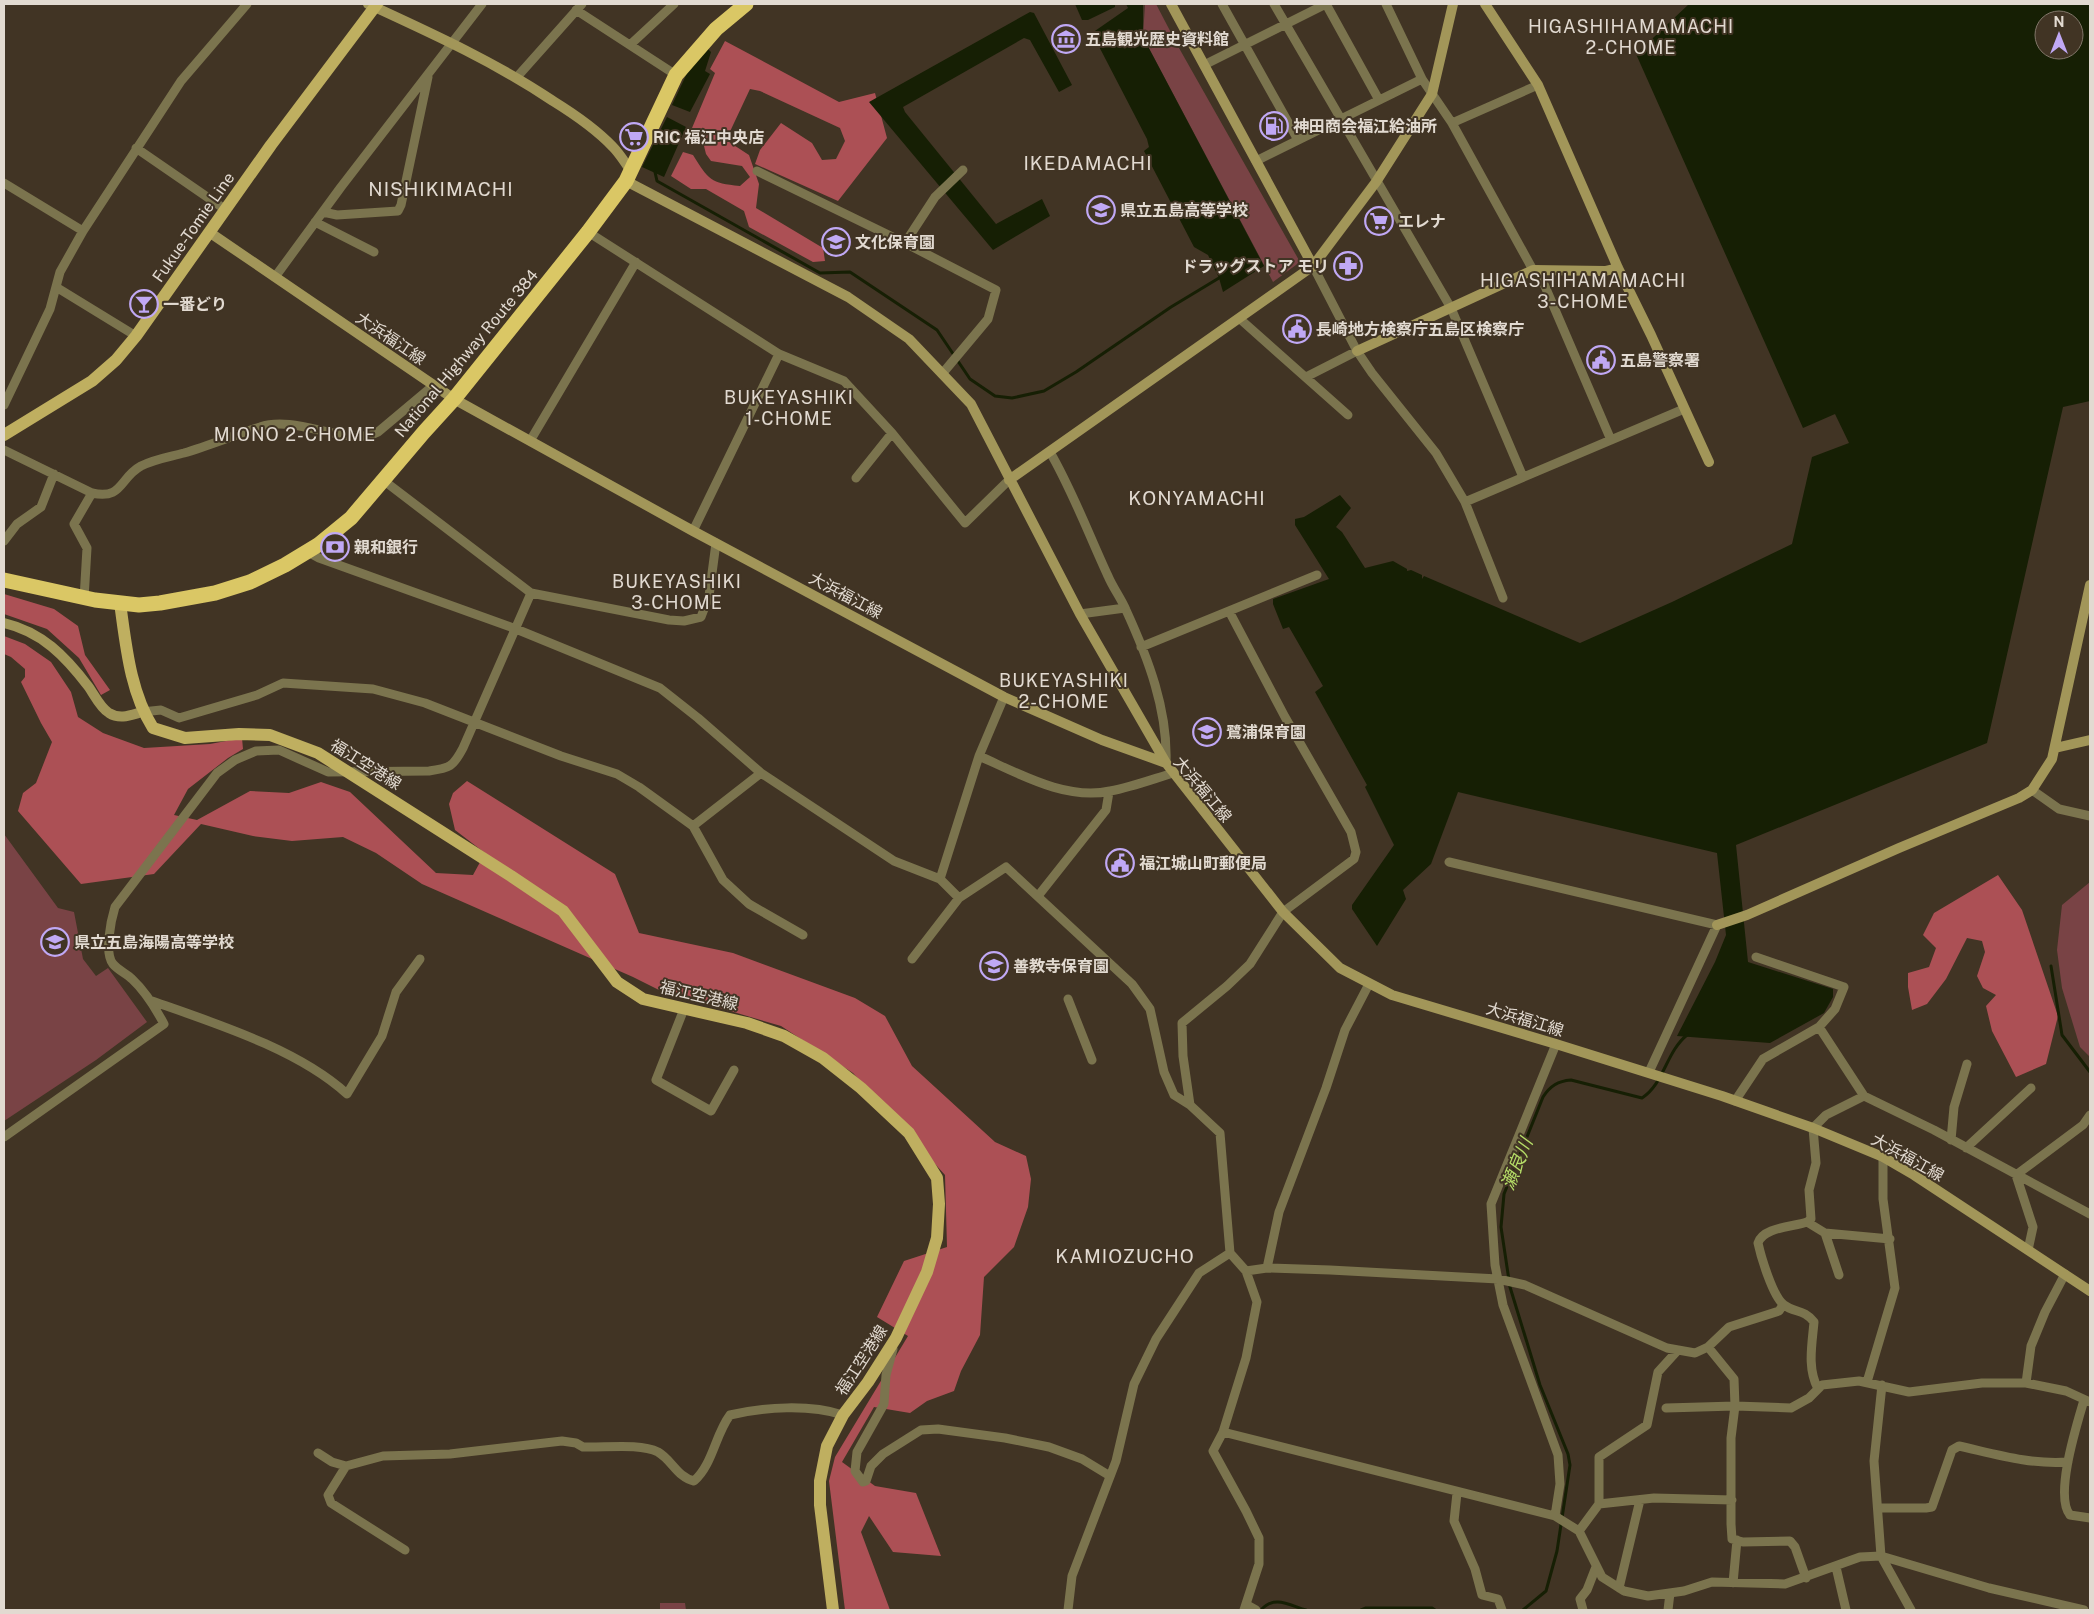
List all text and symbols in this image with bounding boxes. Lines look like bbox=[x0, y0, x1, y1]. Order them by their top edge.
north arrow bbox=[2034, 10, 2084, 60]
text: N bbox=[2054, 14, 2064, 30]
district label: HIGASHIHAMAMACHI 2-CHOME bbox=[1528, 16, 1734, 58]
museum icon: 五島観光歴史資料館 bbox=[1051, 24, 1081, 54]
place label: 五島観光歴史資料館 bbox=[1085, 30, 1229, 49]
fuel station icon: 神田商会福江給油所 bbox=[1259, 111, 1289, 141]
place label: 神田商会福江給油所 bbox=[1293, 117, 1437, 136]
supermarket icon: RIC 福江中央店 bbox=[619, 122, 649, 152]
place label: RIC 福江中央店 bbox=[653, 128, 764, 147]
district label: IKEDAMACHI bbox=[1023, 152, 1153, 174]
street label: Fukue-Tomie Line bbox=[148, 169, 238, 286]
district label: NISHIKIMACHI bbox=[368, 178, 514, 200]
school or university icon: 県立五島高等学校 bbox=[1086, 195, 1116, 225]
place label: 県立五島高等学校 bbox=[1120, 201, 1248, 220]
supermarket icon: エレナ bbox=[1364, 206, 1394, 236]
place label: エレナ bbox=[1398, 212, 1446, 231]
school or university icon: 文化保育園 bbox=[821, 227, 851, 257]
place label: 文化保育園 bbox=[855, 233, 935, 252]
pharmacy icon: ドラッグストア モリ bbox=[1333, 251, 1363, 281]
place label: ドラッグストア モリ bbox=[1181, 257, 1329, 276]
street label: National Highway Route 384 bbox=[391, 266, 542, 441]
district label: HIGASHIHAMAMACHI 3-CHOME bbox=[1480, 270, 1686, 312]
bar icon: 一番どり bbox=[129, 289, 159, 319]
place label: 一番どり bbox=[163, 295, 227, 314]
street label: 大浜福江線 bbox=[352, 308, 429, 369]
public building icon: 長崎地方検察庁五島区検察庁 bbox=[1282, 314, 1312, 344]
place label: 長崎地方検察庁五島区検察庁 bbox=[1316, 320, 1524, 339]
public building icon: 五島警察署 bbox=[1586, 345, 1616, 375]
place label: 五島警察署 bbox=[1620, 351, 1700, 370]
district label: BUKEYASHIKI 1-CHOME bbox=[724, 387, 854, 429]
district label: MIONO 2-CHOME bbox=[214, 424, 376, 445]
district label: KONYAMACHI bbox=[1128, 487, 1266, 509]
bank icon: 親和銀行 bbox=[320, 532, 350, 562]
place label: 親和銀行 bbox=[354, 538, 418, 557]
street label: 大浜福江線 bbox=[806, 568, 886, 623]
district label: BUKEYASHIKI 3-CHOME bbox=[612, 571, 742, 613]
district label: BUKEYASHIKI 2-CHOME bbox=[999, 670, 1129, 712]
school or university icon: 鷺浦保育園 bbox=[1192, 717, 1222, 747]
place label: 鷺浦保育園 bbox=[1226, 723, 1306, 742]
street label: 福江空港線 bbox=[327, 735, 405, 794]
street label: 大浜福江線 bbox=[1170, 753, 1236, 826]
public building icon: 福江城山町郵便局 bbox=[1105, 848, 1135, 878]
place label: 福江城山町郵便局 bbox=[1139, 854, 1267, 873]
school or university icon: 県立五島海陽高等学校 bbox=[40, 927, 70, 957]
place label: 県立五島海陽高等学校 bbox=[74, 933, 234, 952]
school or university icon: 善教寺保育園 bbox=[979, 951, 1009, 981]
place label: 善教寺保育園 bbox=[1013, 957, 1109, 976]
street label: 福江空港線 bbox=[658, 977, 740, 1014]
street label: 大浜福江線 bbox=[1484, 999, 1566, 1040]
street label: 大浜福江線 bbox=[1868, 1130, 1947, 1185]
water label: 瀬良川 bbox=[1497, 1133, 1537, 1193]
district label: KAMIOZUCHO bbox=[1055, 1245, 1195, 1267]
street label: 福江空港線 bbox=[832, 1322, 891, 1399]

